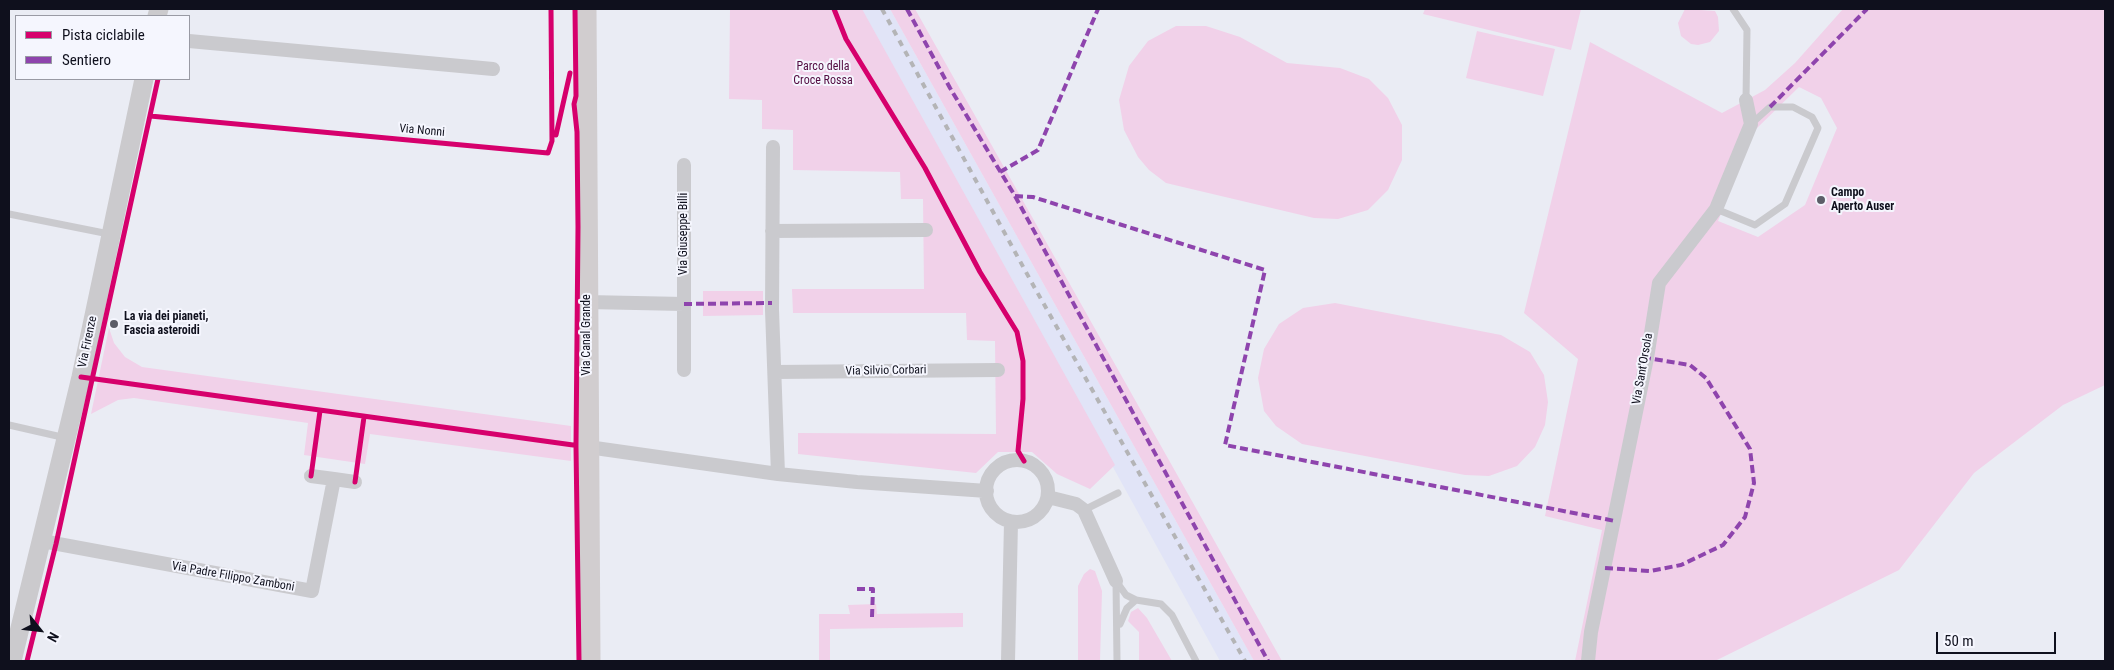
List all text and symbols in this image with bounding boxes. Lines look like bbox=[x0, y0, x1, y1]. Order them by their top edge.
legend bbox=[15, 15, 190, 80]
text: Pista ciclabile bbox=[62, 26, 145, 44]
text: Sentiero bbox=[62, 51, 111, 69]
park label: Parco della Croce Rossa bbox=[793, 60, 853, 88]
street label: Via Nonni bbox=[399, 122, 445, 140]
place label: Campo Aperto Auser bbox=[1831, 186, 1894, 214]
street label: Via Giuseppe Billi bbox=[677, 193, 691, 275]
marker: Campo Aperto Auser bbox=[1815, 194, 1827, 206]
street label: Via Canal Grande bbox=[580, 294, 594, 376]
place label: La via dei pianeti, Fascia asteroidi bbox=[124, 310, 208, 338]
street label: Via Firenze bbox=[76, 315, 100, 369]
marker: La via dei pianeti, Fascia asteroidi bbox=[108, 318, 120, 330]
street label: Via Sant'Orsola bbox=[1630, 332, 1656, 406]
street label: Via Silvio Corbari bbox=[845, 363, 927, 379]
street label: Via Padre Filippo Zamboni bbox=[170, 559, 296, 595]
north arrow bbox=[15, 605, 65, 655]
scale bar bbox=[1939, 622, 2059, 654]
text: N bbox=[44, 630, 62, 645]
text: 50 m bbox=[1944, 632, 1974, 650]

